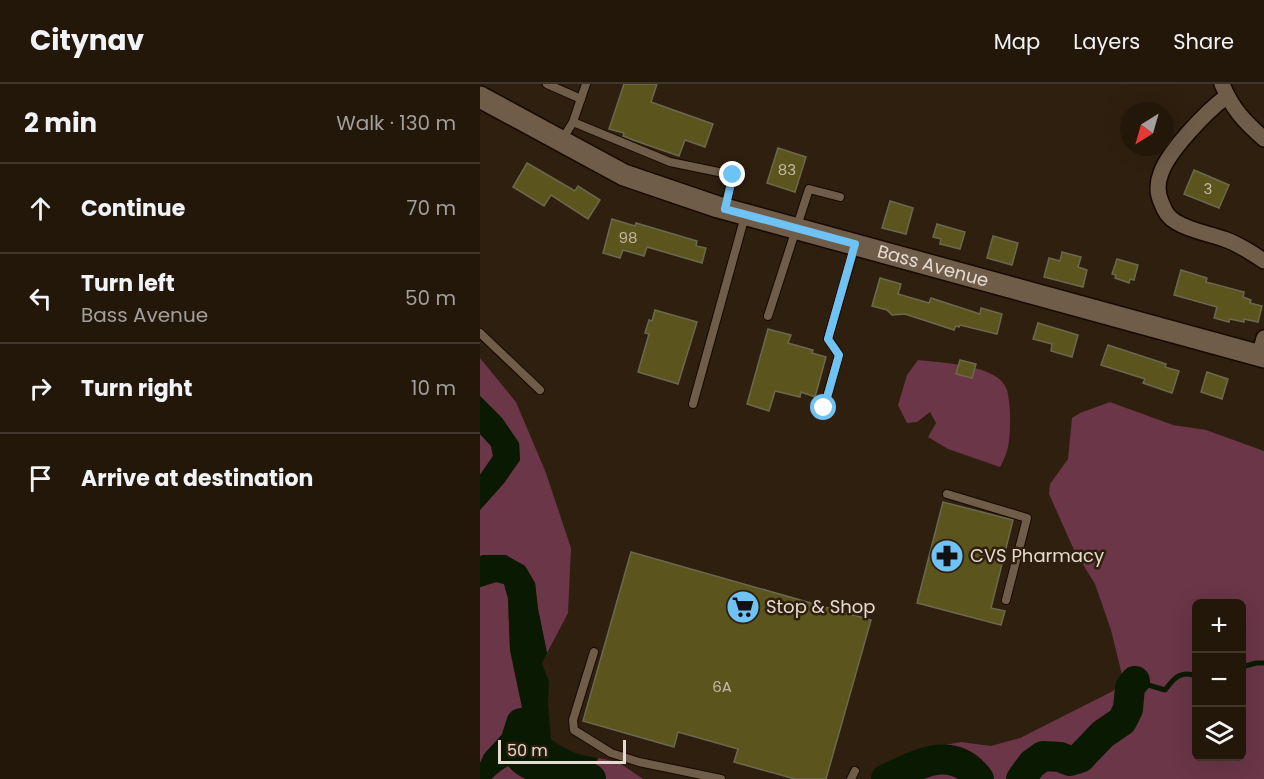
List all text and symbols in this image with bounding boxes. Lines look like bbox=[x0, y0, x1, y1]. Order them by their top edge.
text: Citynav bbox=[30, 21, 144, 60]
text: Map bbox=[994, 27, 1040, 56]
text: Layers bbox=[1073, 27, 1140, 56]
text: Share bbox=[1173, 27, 1234, 56]
north arrow bbox=[1120, 102, 1174, 156]
text: 2 min bbox=[24, 105, 97, 141]
text: Walk · 130 m bbox=[336, 109, 456, 137]
house number: 83 bbox=[778, 159, 796, 180]
route end bbox=[719, 161, 745, 187]
house number: 3 bbox=[1204, 178, 1212, 199]
icon: ahead bbox=[24, 192, 57, 225]
text: Continue bbox=[81, 193, 185, 224]
text: 70 m bbox=[407, 194, 456, 222]
house number: 98 bbox=[619, 227, 637, 248]
street label: Bass Avenue bbox=[875, 238, 992, 293]
text: Turn left bbox=[81, 268, 175, 299]
icon: left bbox=[24, 282, 57, 315]
text: 50 m bbox=[405, 284, 456, 312]
text: Bass Avenue bbox=[81, 301, 208, 329]
icon: right bbox=[24, 372, 57, 405]
text: Turn right bbox=[81, 373, 192, 404]
text: 10 m bbox=[411, 374, 456, 402]
route start bbox=[810, 394, 836, 420]
icon: arrive bbox=[24, 462, 57, 495]
text: Arrive at destination bbox=[81, 463, 313, 494]
pharmacy icon: CVS Pharmacy bbox=[929, 538, 965, 574]
place label: CVS Pharmacy bbox=[970, 543, 1104, 568]
supermarket icon: Stop & Shop bbox=[725, 589, 761, 625]
place label: Stop & Shop bbox=[766, 594, 876, 619]
map controls bbox=[1192, 599, 1246, 761]
button: + bbox=[1192, 599, 1246, 653]
button: − bbox=[1192, 653, 1246, 707]
house number: 6A bbox=[712, 676, 732, 697]
button: layers bbox=[1192, 707, 1246, 761]
scale bar bbox=[498, 737, 626, 764]
text: 50 m bbox=[507, 739, 548, 762]

